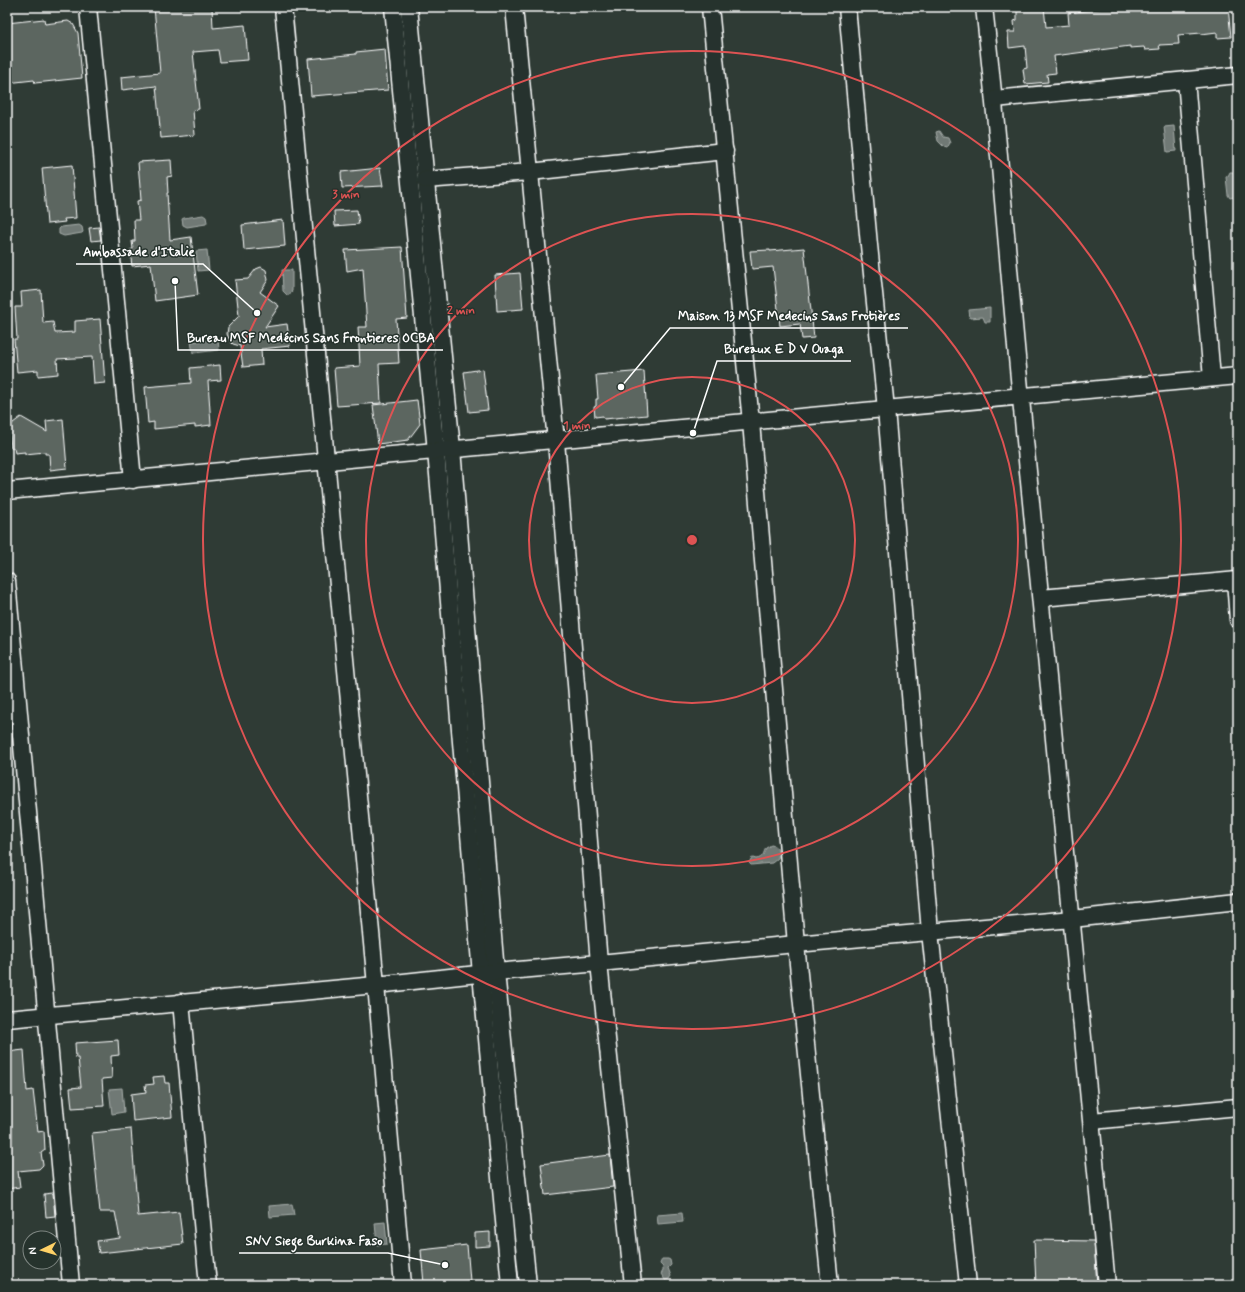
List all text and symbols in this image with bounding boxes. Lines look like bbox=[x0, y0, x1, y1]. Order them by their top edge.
text: 3 min bbox=[332, 187, 360, 203]
callout: Ambassade d'Italie bbox=[76, 239, 203, 264]
text: Ambassade d'Italie bbox=[83, 244, 195, 261]
text: 2 min bbox=[447, 303, 475, 319]
callout: Maison 13 MSF Medecins Sans Frotières bbox=[670, 303, 908, 328]
text: Maison 13 MSF Medecins Sans Frotières bbox=[678, 308, 900, 325]
callout: Bureau MSF Medécins Sans Frontieres OCBA bbox=[178, 325, 443, 350]
text: Bureau MSF Medécins Sans Frontieres OCBA bbox=[187, 330, 435, 347]
callout: Bureaux E D V Ouaga bbox=[717, 336, 851, 361]
text: Bureaux E D V Ouaga bbox=[724, 341, 844, 359]
text: 1 min bbox=[563, 418, 591, 434]
centre of rings bbox=[685, 533, 699, 547]
callout: SNV Siege Burkina Faso bbox=[239, 1228, 388, 1253]
north arrow bbox=[22, 1230, 62, 1270]
text: SNV Siege Burkina Faso bbox=[245, 1233, 383, 1253]
text: N bbox=[26, 1247, 40, 1255]

